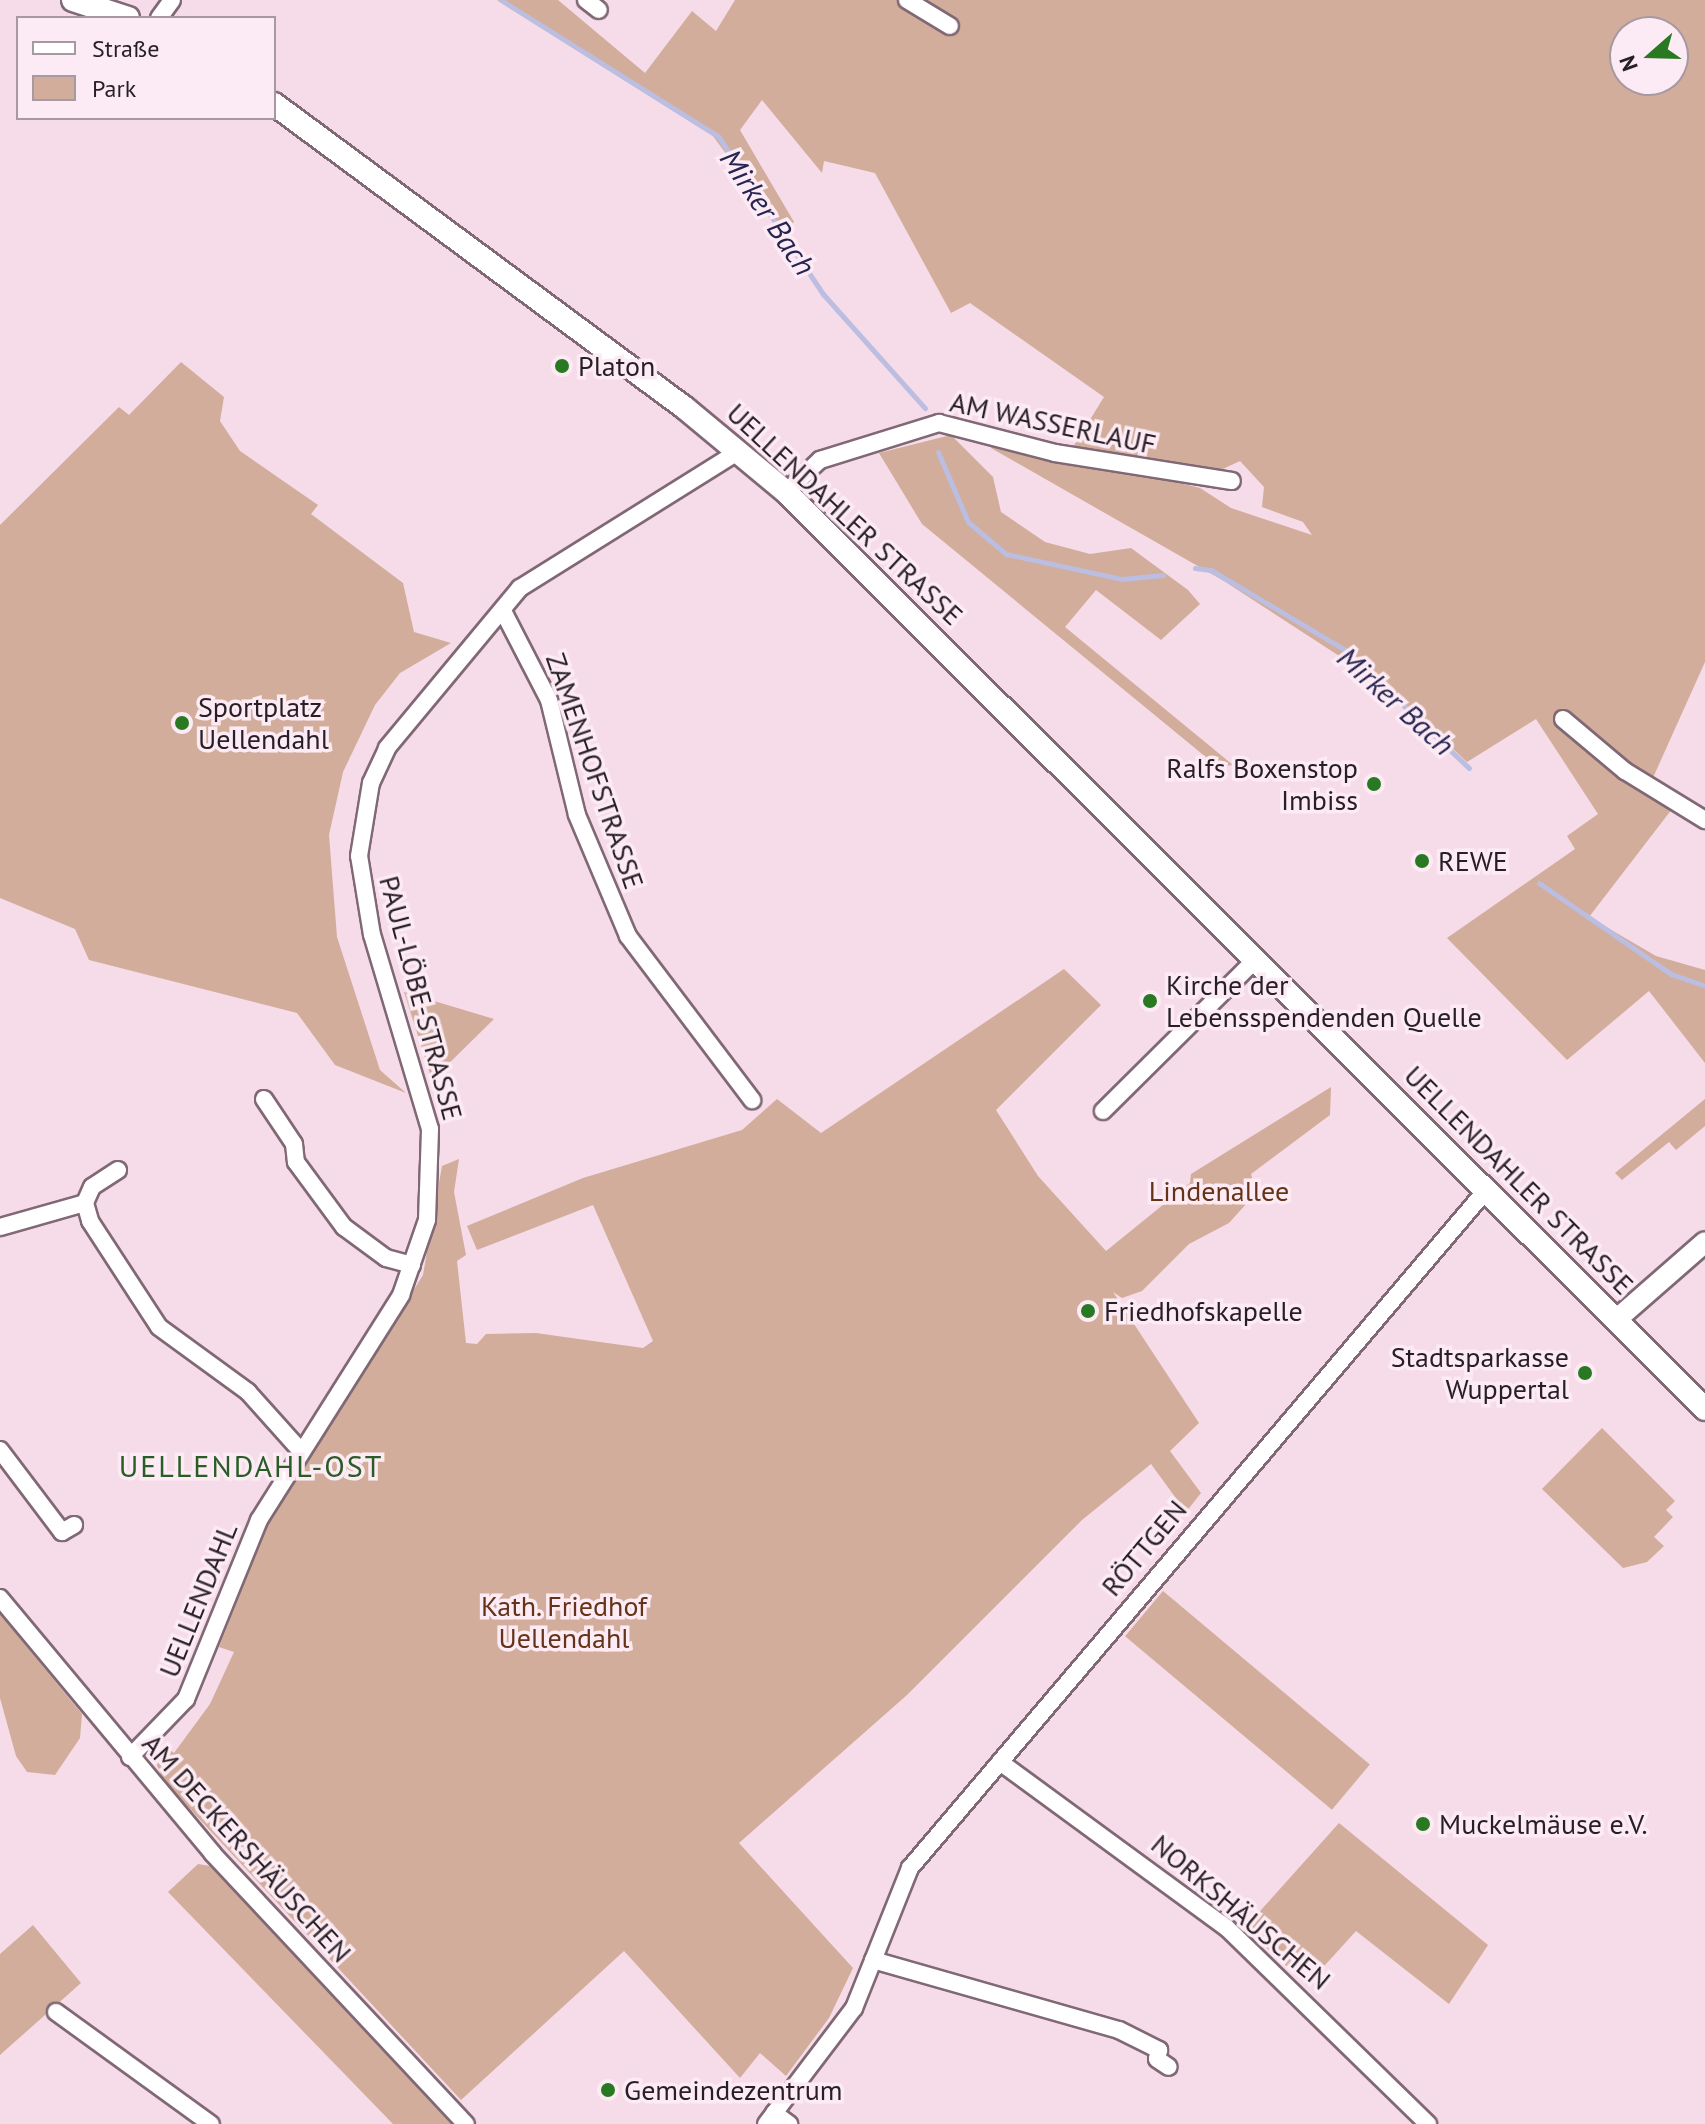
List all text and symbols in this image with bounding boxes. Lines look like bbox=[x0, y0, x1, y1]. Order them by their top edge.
legend bbox=[16, 16, 276, 120]
north arrow bbox=[1609, 16, 1689, 96]
text: Straße bbox=[92, 33, 159, 64]
text: N bbox=[1613, 52, 1644, 75]
text: Park bbox=[92, 73, 136, 104]
water label: Mirker Bach bbox=[713, 142, 823, 282]
place label: Platon bbox=[578, 349, 655, 383]
marker: Platon bbox=[553, 357, 571, 375]
street label: AM WASSERLAUF bbox=[947, 385, 1159, 461]
street label: UELLENDAHLER STRASSE bbox=[720, 396, 970, 632]
water label: Mirker Bach bbox=[1330, 639, 1462, 763]
street label: ZAMENHOFSTRASSE bbox=[539, 649, 651, 893]
place label: Sportplatz Uellendahl bbox=[198, 690, 329, 756]
marker: Sportplatz Uellendahl bbox=[173, 714, 191, 732]
place label: Ralfs Boxenstop Imbiss bbox=[1166, 751, 1358, 817]
marker: Ralfs Boxenstop Imbiss bbox=[1365, 775, 1383, 793]
place label: REWE bbox=[1438, 844, 1508, 878]
marker: REWE bbox=[1413, 852, 1431, 870]
street label: PAUL-LÖBE-STRASSE bbox=[372, 872, 470, 1124]
place label: Kirche der Lebensspendenden Quelle bbox=[1166, 968, 1482, 1034]
marker: Kirche der Lebensspendenden Quelle bbox=[1141, 992, 1159, 1010]
street label: UELLENDAHLER STRASSE bbox=[1398, 1059, 1640, 1301]
park label: Lindenallee bbox=[1149, 1174, 1289, 1208]
place label: Friedhofskapelle bbox=[1104, 1294, 1303, 1328]
marker: Friedhofskapelle bbox=[1079, 1302, 1097, 1320]
place label: Stadtsparkasse Wuppertal bbox=[1391, 1340, 1569, 1406]
marker: Stadtsparkasse Wuppertal bbox=[1576, 1364, 1594, 1382]
district label: UELLENDAHL-OST bbox=[119, 1448, 383, 1484]
street label: RÖTTGEN bbox=[1094, 1493, 1194, 1603]
street label: UELLENDAHL bbox=[152, 1518, 244, 1682]
park label: Kath. Friedhof Uellendahl bbox=[480, 1589, 648, 1655]
street label: AM DECKERSHÄUSCHEN bbox=[136, 1727, 358, 1969]
place label: Muckelmäuse e.V. bbox=[1439, 1807, 1647, 1841]
marker: Muckelmäuse e.V. bbox=[1414, 1815, 1432, 1833]
street label: NORKSHÄUSCHEN bbox=[1145, 1827, 1337, 1997]
place label: Gemeindezentrum bbox=[624, 2073, 843, 2107]
marker: Gemeindezentrum bbox=[599, 2081, 617, 2099]

